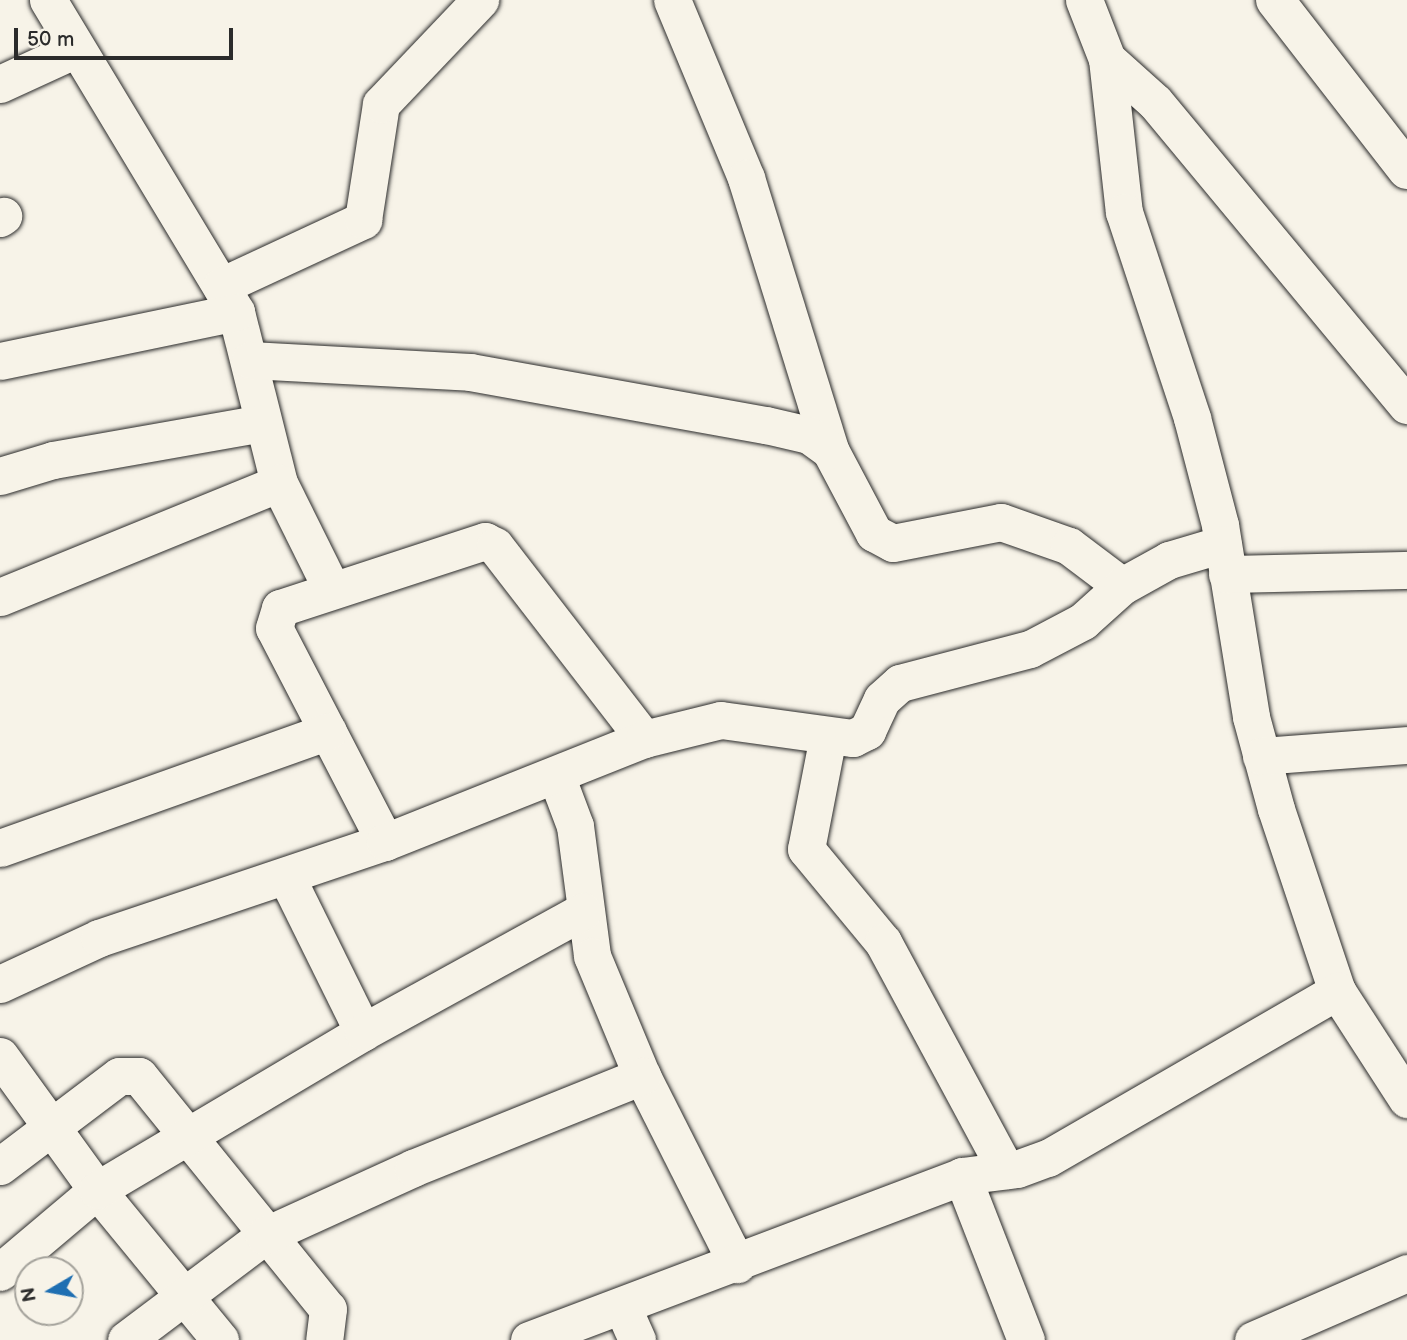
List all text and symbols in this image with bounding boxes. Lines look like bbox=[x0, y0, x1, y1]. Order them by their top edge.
scale bar bbox=[18, 14, 236, 58]
text: 50 m bbox=[27, 27, 74, 52]
north arrow bbox=[14, 1256, 84, 1326]
text: N bbox=[17, 1285, 42, 1303]

